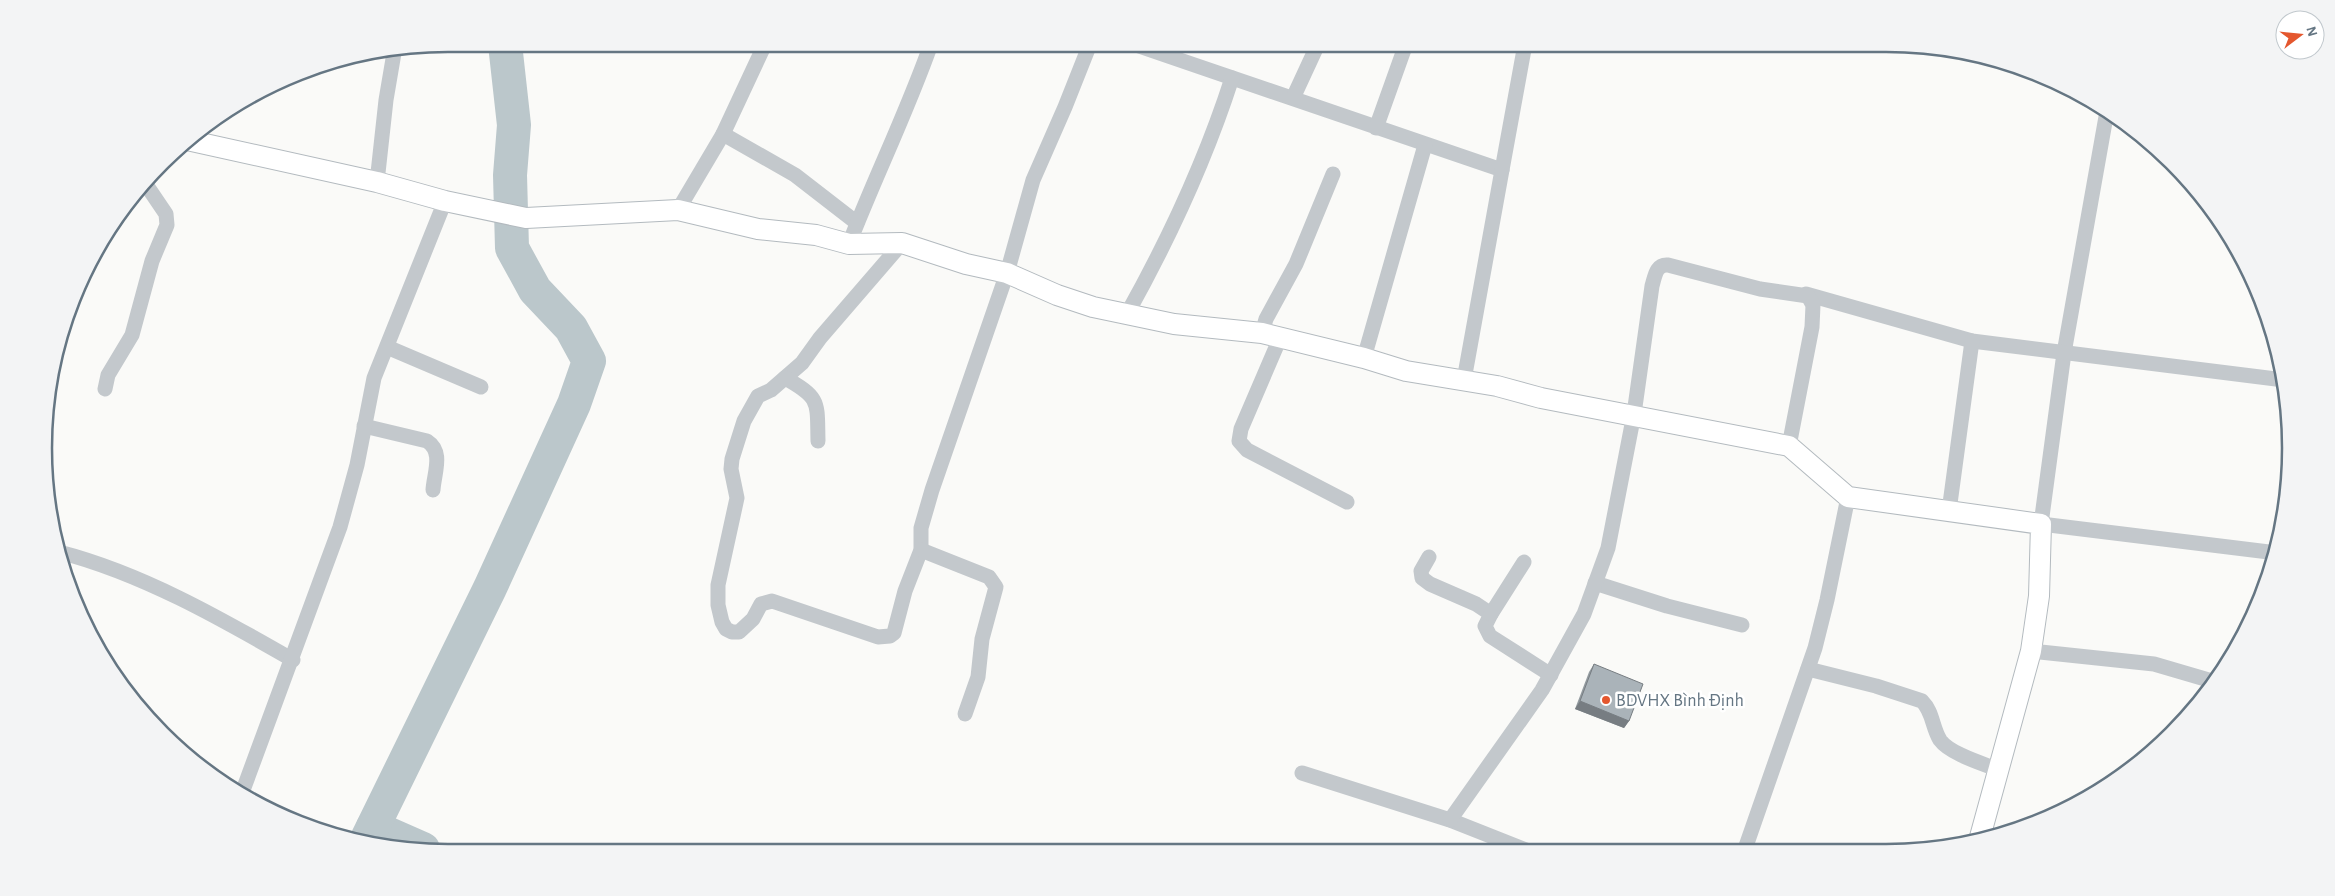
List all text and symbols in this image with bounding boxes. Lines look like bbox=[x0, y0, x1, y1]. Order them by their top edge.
north arrow bbox=[2275, 10, 2325, 60]
text: N bbox=[2303, 25, 2320, 38]
place label: BDVHX Bình Định bbox=[1616, 692, 1744, 710]
marker: BDVHX Bình Định bbox=[1600, 694, 1612, 706]

